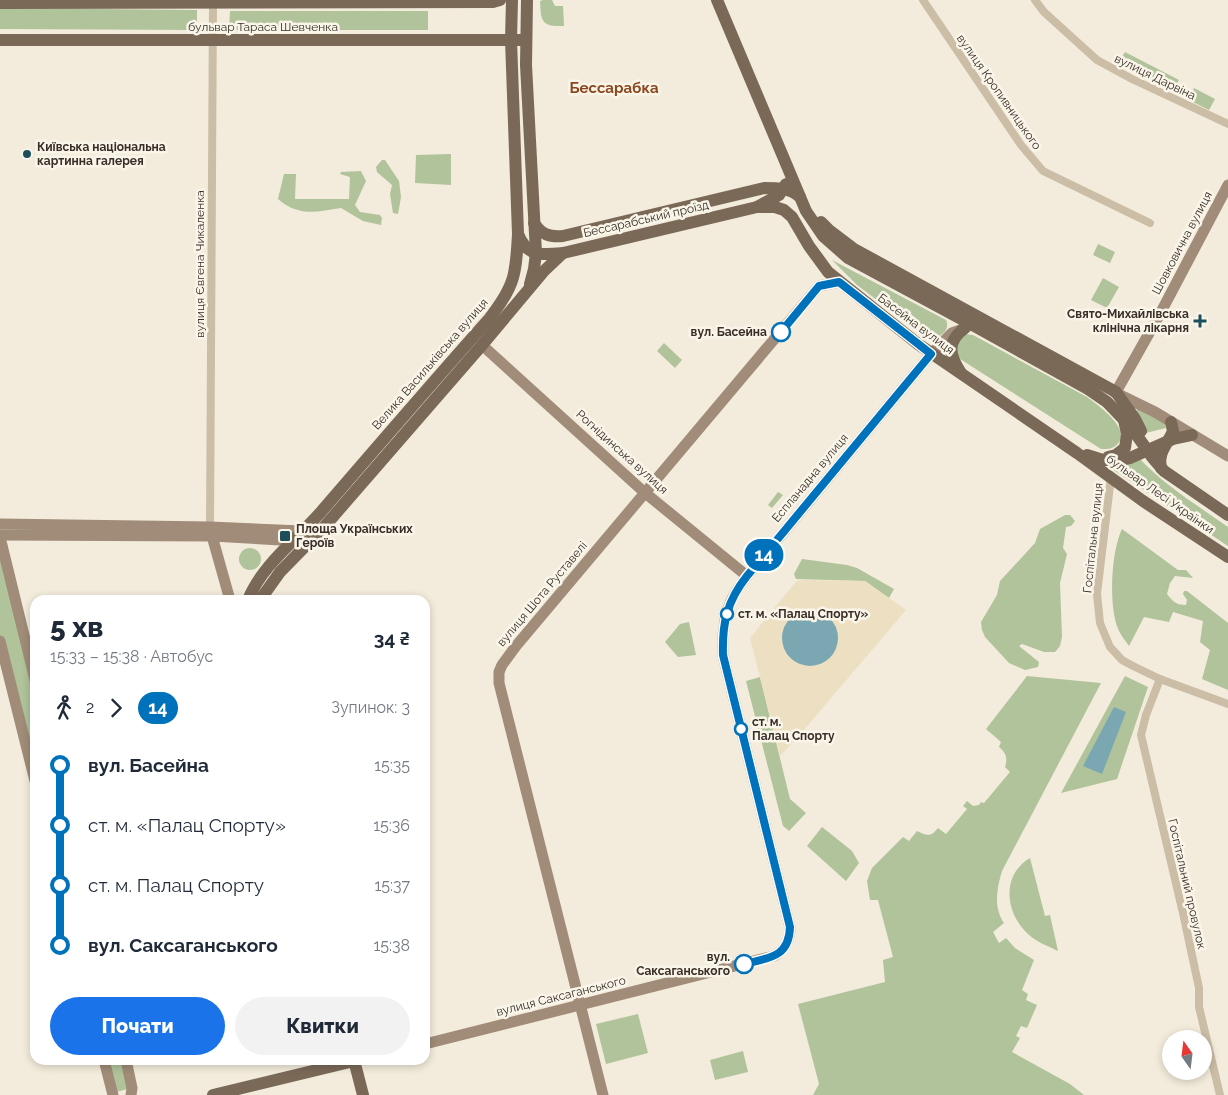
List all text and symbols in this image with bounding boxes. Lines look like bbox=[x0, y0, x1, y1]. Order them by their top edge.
street label: бульвар Тараса Шевченка bbox=[188, 20, 338, 34]
street label: вулиця Кропивницького bbox=[954, 32, 1044, 152]
street label: вулиця Дарвіна bbox=[1112, 51, 1198, 103]
district label: Бессарабка bbox=[570, 79, 659, 97]
place label: Київська національна картинна галерея bbox=[37, 140, 166, 168]
marker: Київська національна картинна галерея bbox=[21, 148, 33, 160]
street label: Шовковична вулиця bbox=[1149, 189, 1215, 297]
street label: вулиця Євгена Чикаленка bbox=[193, 190, 207, 338]
street label: Бессарабський проїзд bbox=[582, 198, 710, 240]
street label: Басейна вулиця bbox=[875, 291, 957, 357]
street label: Велика Васильківська вулиця bbox=[369, 296, 491, 432]
place label: Свято-Михайлівська клінічна лікарня bbox=[1067, 307, 1189, 335]
marker: Свято-Михайлівська клінічна лікарня bbox=[1193, 314, 1207, 328]
marker: вул. Басейна bbox=[771, 322, 791, 342]
place label: вул. Басейна bbox=[691, 325, 767, 339]
street label: Рогнідинська вулиця bbox=[573, 407, 671, 497]
street label: Еспланадна вулиця bbox=[769, 431, 851, 525]
street label: бульвар Лесі Українки bbox=[1103, 451, 1217, 537]
street label: Госпітальна вулиця bbox=[1080, 482, 1106, 594]
place label: Площа Українських Героїв bbox=[296, 522, 413, 550]
marker: Площа Українських Героїв bbox=[278, 529, 292, 543]
street label: вулиця Шота Руставелі bbox=[494, 539, 590, 649]
line badge: 14 bbox=[742, 539, 786, 571]
text: 14 bbox=[754, 544, 774, 565]
marker: ст. м. «Палац Спорту» bbox=[720, 607, 734, 621]
place label: ст. м. «Палац Спорту» bbox=[738, 607, 869, 621]
text: 5 хв bbox=[50, 611, 104, 644]
text: 34 ₴ bbox=[374, 627, 410, 649]
text: 15:33 – 15:38 · Автобус bbox=[50, 647, 213, 666]
icon: walk bbox=[50, 694, 78, 722]
icon: forward bbox=[102, 694, 130, 722]
text: 14 bbox=[148, 697, 168, 718]
text: 2 bbox=[86, 698, 94, 717]
text: Зупинок: 3 bbox=[331, 698, 410, 717]
place label: ст. м. Палац Спорту bbox=[752, 715, 835, 743]
marker: ст. м. Палац Спорту bbox=[734, 722, 748, 736]
text: вул. Басейна bbox=[88, 754, 209, 776]
text: 15:35 bbox=[374, 756, 410, 775]
text: ст. м. «Палац Спорту» bbox=[88, 814, 286, 836]
text: 15:36 bbox=[373, 816, 410, 835]
street label: Госпітальний провулок bbox=[1165, 818, 1209, 950]
text: ст. м. Палац Спорту bbox=[88, 874, 264, 896]
text: 15:37 bbox=[374, 876, 410, 895]
text: вул. Саксаганського bbox=[88, 934, 278, 956]
text: 15:38 bbox=[373, 936, 410, 955]
place label: вул. Саксаганського bbox=[636, 950, 730, 978]
marker: вул. Саксаганського bbox=[734, 954, 754, 974]
street label: вулиця Саксаганського bbox=[495, 973, 627, 1019]
button: Почати bbox=[50, 997, 225, 1055]
button: Квитки bbox=[235, 997, 410, 1055]
north arrow bbox=[1162, 1030, 1212, 1080]
map controls bbox=[1162, 1030, 1212, 1080]

